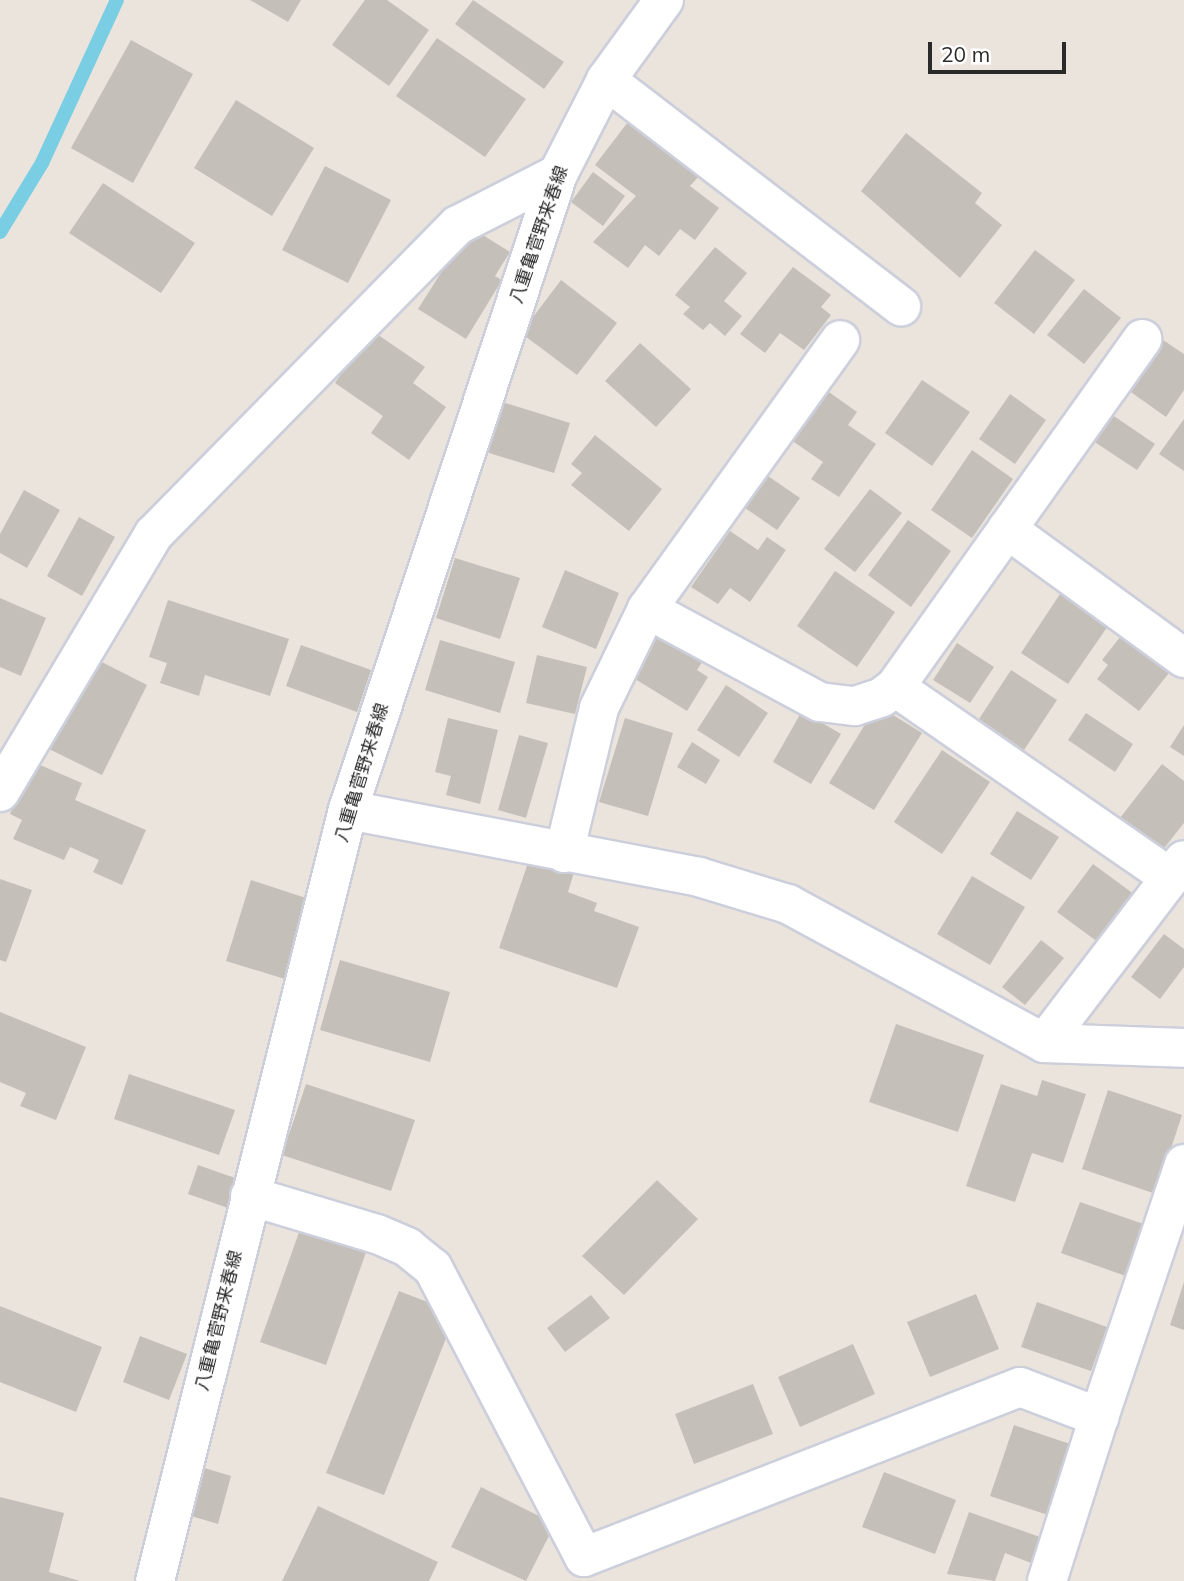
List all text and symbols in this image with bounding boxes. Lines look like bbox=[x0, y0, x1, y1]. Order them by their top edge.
scale bar bbox=[932, 28, 1070, 72]
text: 20 m bbox=[941, 41, 990, 67]
street label: 八重亀菅野来春線 bbox=[505, 163, 573, 307]
street label: 八重亀菅野来春線 bbox=[331, 701, 393, 845]
street label: 八重亀菅野来春線 bbox=[191, 1249, 247, 1393]

